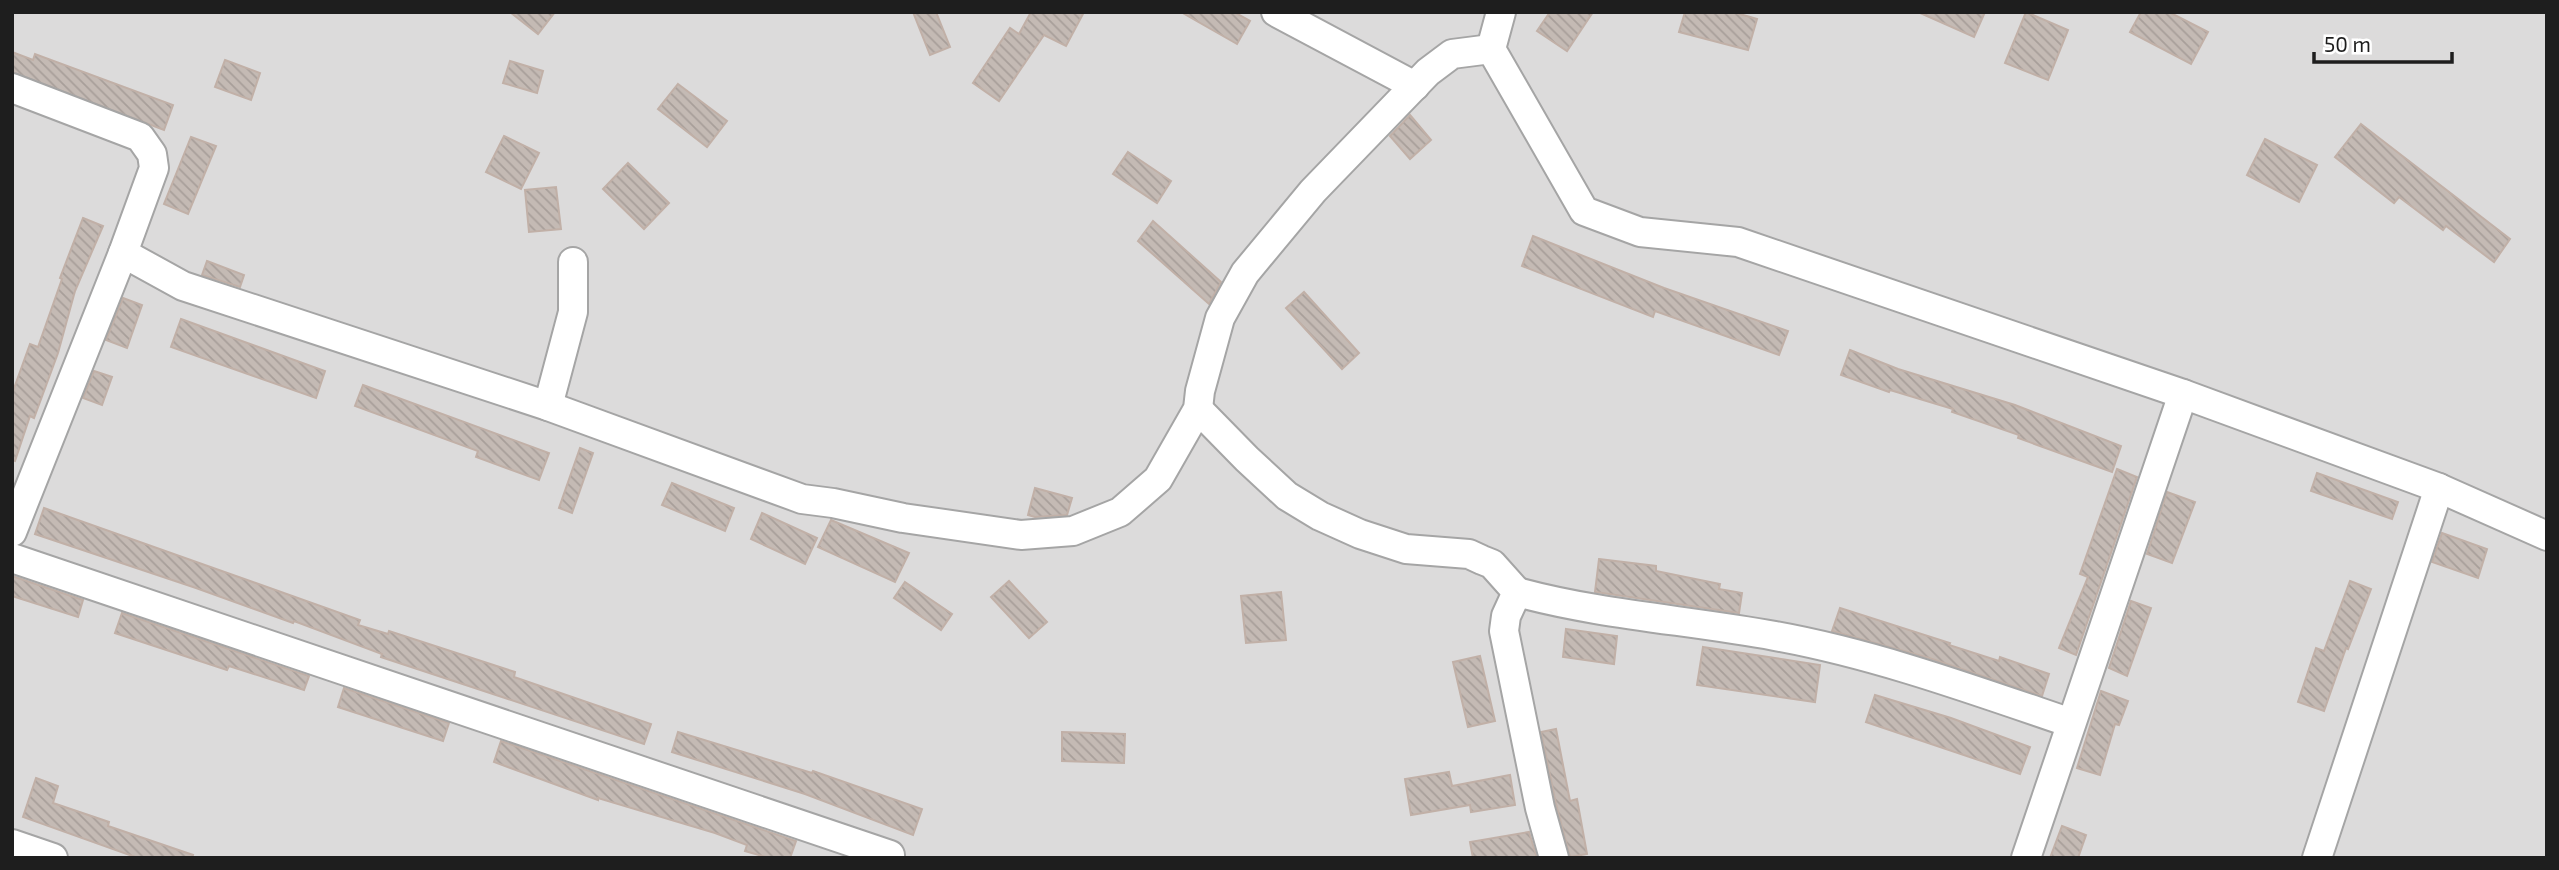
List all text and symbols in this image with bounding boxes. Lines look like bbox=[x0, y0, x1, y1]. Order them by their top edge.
scale bar bbox=[2314, 21, 2452, 65]
text: 50 m bbox=[2324, 31, 2371, 56]

